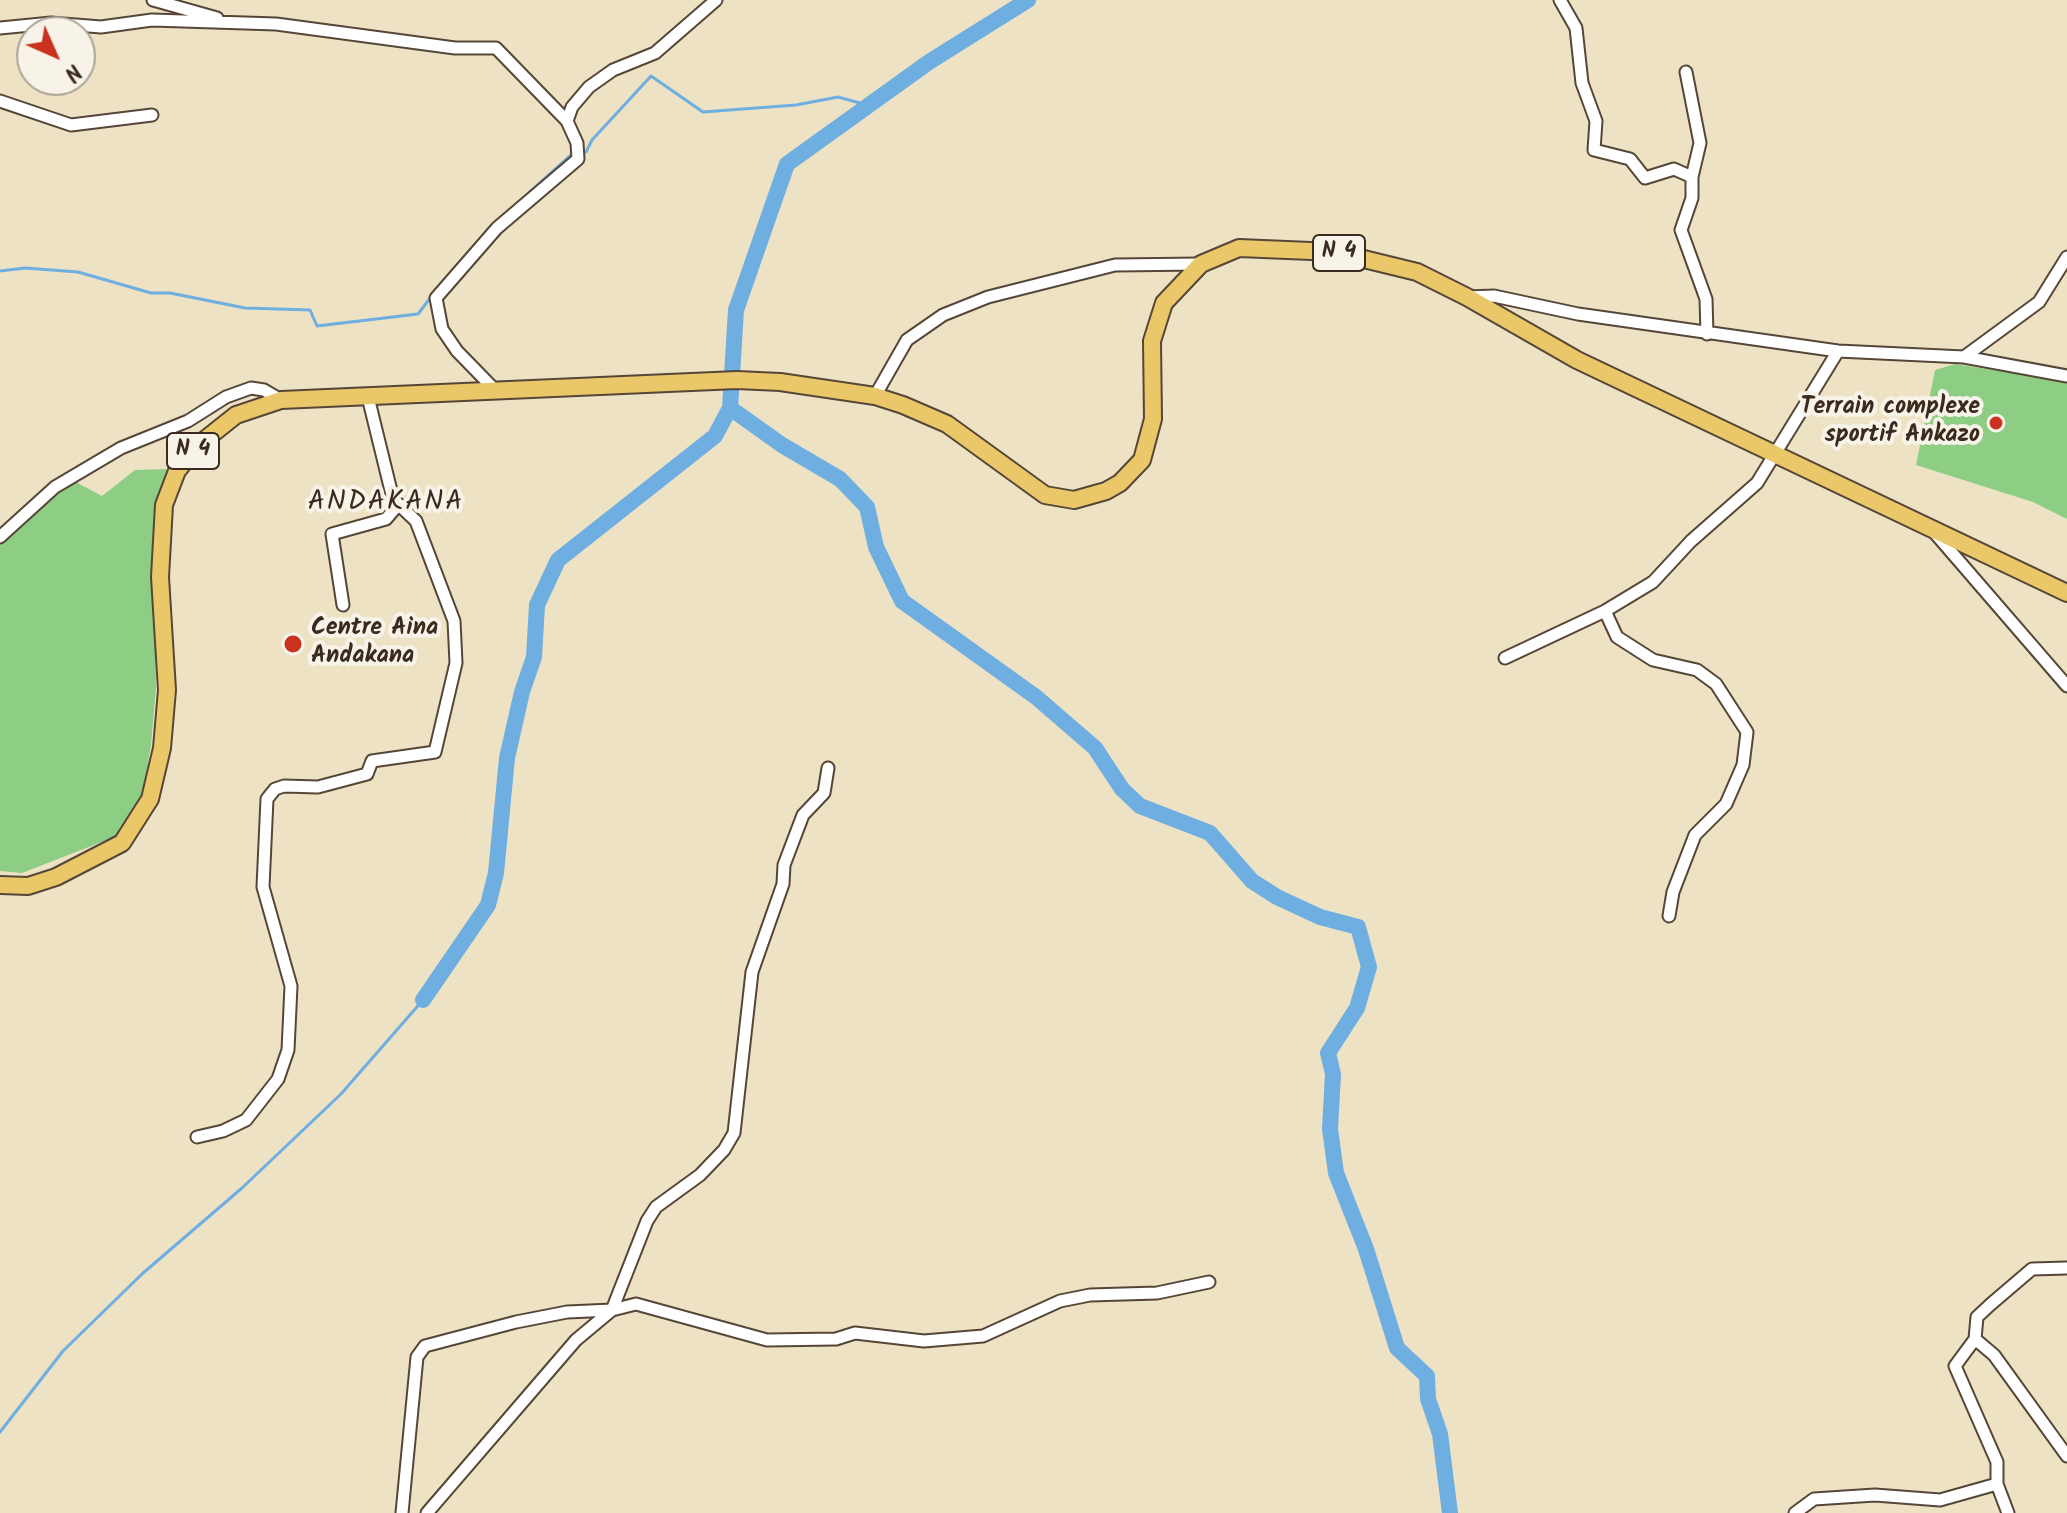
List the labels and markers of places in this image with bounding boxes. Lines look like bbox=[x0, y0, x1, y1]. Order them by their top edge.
place label: Terrain complexe sportif Ankazo bbox=[1800, 395, 1980, 451]
marker: Terrain complexe sportif Ankazo bbox=[1987, 414, 2005, 432]
place label: Centre Aina Andakana bbox=[311, 616, 438, 672]
marker: Centre Aina Andakana bbox=[282, 633, 304, 655]

